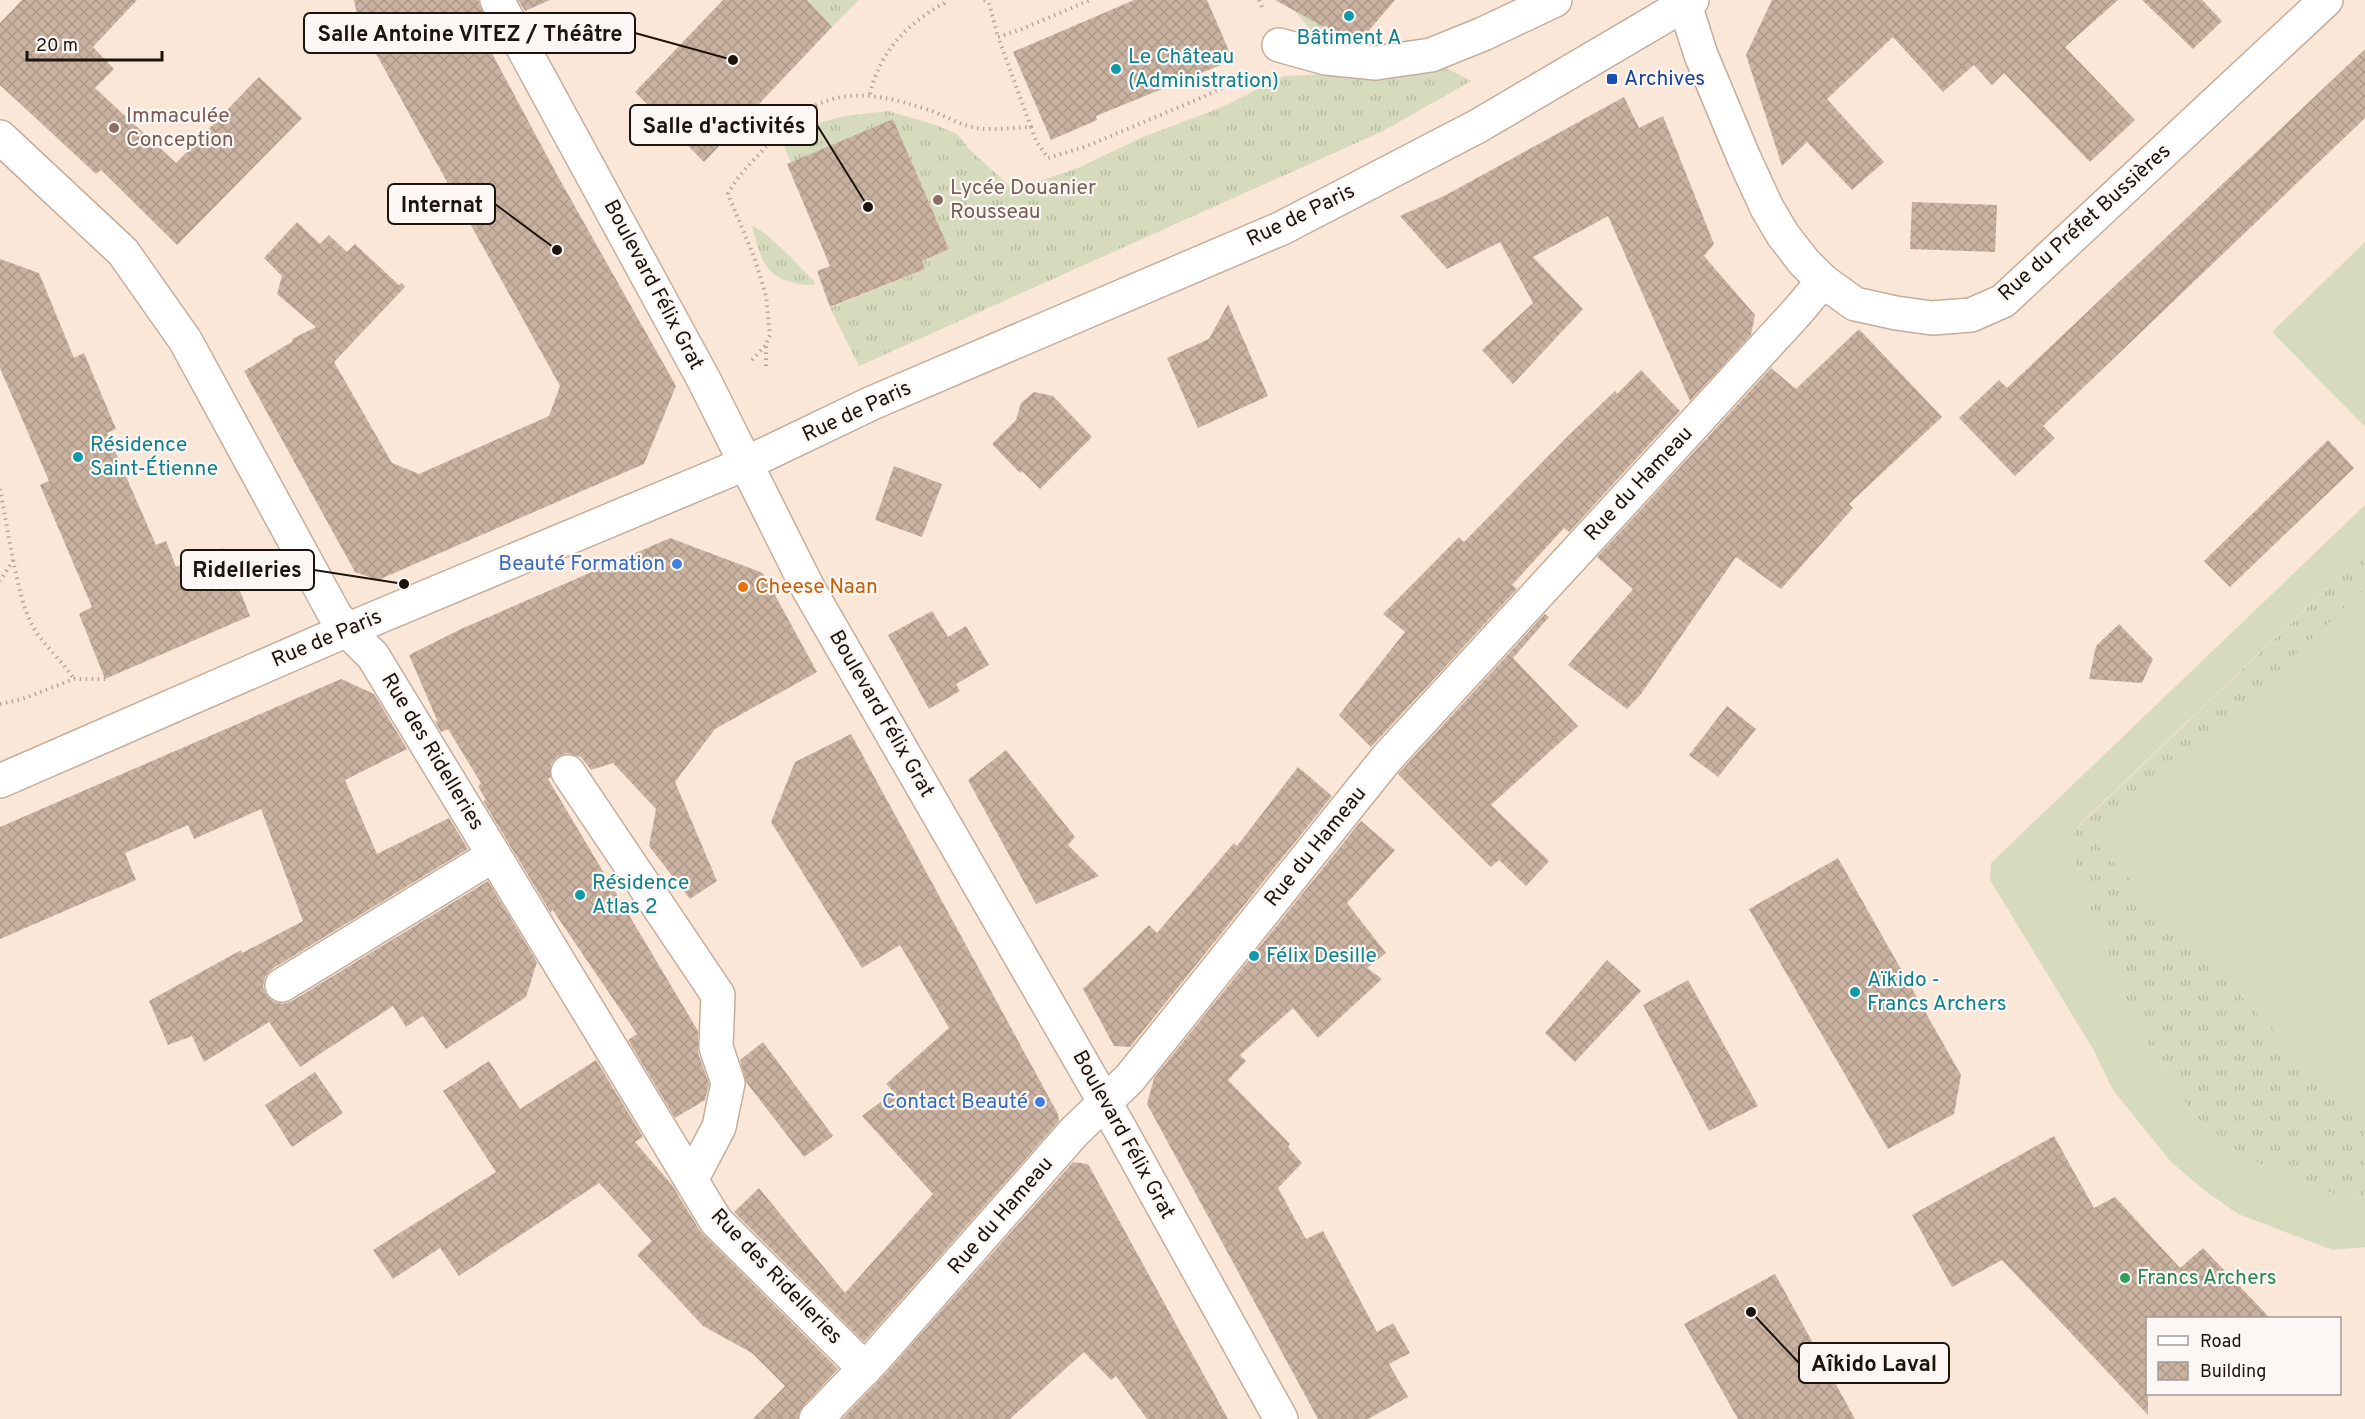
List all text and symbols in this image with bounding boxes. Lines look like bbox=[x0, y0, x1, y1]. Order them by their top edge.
marker: Bâtiment A bbox=[1342, 9, 1356, 23]
callout: Salle Antoine VITEZ / Théâtre bbox=[304, 13, 635, 53]
text: Salle Antoine VITEZ / Théâtre bbox=[317, 22, 623, 49]
scale bar bbox=[27, 24, 162, 62]
place label: Bâtiment A bbox=[1296, 25, 1402, 52]
text: 20 m bbox=[36, 35, 78, 58]
place label: Le Château (Administration) bbox=[1128, 44, 1279, 95]
marker: Le Château (Administration) bbox=[1109, 62, 1123, 76]
place label: Archives bbox=[1624, 66, 1705, 93]
marker: Archives bbox=[1605, 72, 1619, 86]
place label: Immaculée Conception bbox=[126, 103, 234, 154]
callout: Salle d'activités bbox=[630, 105, 817, 145]
text: Salle d'activités bbox=[642, 114, 806, 141]
marker: Immaculée Conception bbox=[107, 121, 121, 135]
street label: Rue du Préfet Bussières bbox=[1993, 138, 2177, 308]
place label: Lycée Douanier Rousseau bbox=[950, 175, 1096, 226]
street label: Rue de Paris bbox=[1242, 178, 1360, 254]
callout: Internat bbox=[388, 184, 495, 224]
text: Internat bbox=[401, 193, 483, 220]
marker: Lycée Douanier Rousseau bbox=[931, 193, 945, 207]
street label: Boulevard Félix Grat bbox=[597, 195, 709, 375]
street label: Rue de Paris bbox=[798, 375, 916, 449]
street label: Rue du Hameau bbox=[1579, 421, 1699, 547]
place label: Résidence Saint-Étienne bbox=[90, 432, 218, 483]
marker: Résidence Saint-Étienne bbox=[71, 450, 85, 464]
callout: Ridelleries bbox=[181, 550, 314, 590]
place label: Beauté Formation bbox=[498, 551, 665, 578]
marker: Beauté Formation bbox=[670, 557, 684, 571]
text: Ridelleries bbox=[192, 558, 302, 585]
place label: Cheese Naan bbox=[755, 574, 878, 601]
marker: Cheese Naan bbox=[736, 580, 750, 594]
street label: Rue de Paris bbox=[268, 604, 386, 674]
street label: Boulevard Félix Grat bbox=[822, 625, 940, 803]
street label: Rue des Ridelleries bbox=[374, 669, 490, 835]
street label: Rue du Hameau bbox=[1259, 781, 1373, 913]
place label: Résidence Atlas 2 bbox=[592, 870, 689, 921]
marker: Résidence Atlas 2 bbox=[573, 888, 587, 902]
place label: Félix Desille bbox=[1266, 943, 1377, 970]
marker: Félix Desille bbox=[1247, 949, 1261, 963]
place label: Aïkido - Francs Archers bbox=[1867, 967, 2007, 1018]
marker: Aïkido - Francs Archers bbox=[1848, 985, 1862, 999]
street label: Boulevard Félix Grat bbox=[1065, 1046, 1181, 1224]
place label: Contact Beauté bbox=[882, 1089, 1028, 1116]
marker: Contact Beauté bbox=[1033, 1095, 1047, 1109]
street label: Rue du Hameau bbox=[942, 1151, 1060, 1281]
street label: Rue des Ridelleries bbox=[704, 1203, 848, 1351]
place label: Francs Archers bbox=[2137, 1265, 2277, 1292]
marker: Francs Archers bbox=[2118, 1271, 2132, 1285]
legend bbox=[2146, 1317, 2341, 1395]
text: Road bbox=[2200, 1331, 2242, 1354]
callout: Aîkido Laval bbox=[1799, 1343, 1949, 1383]
text: Aîkido Laval bbox=[1811, 1352, 1937, 1379]
text: Building bbox=[2200, 1361, 2266, 1384]

